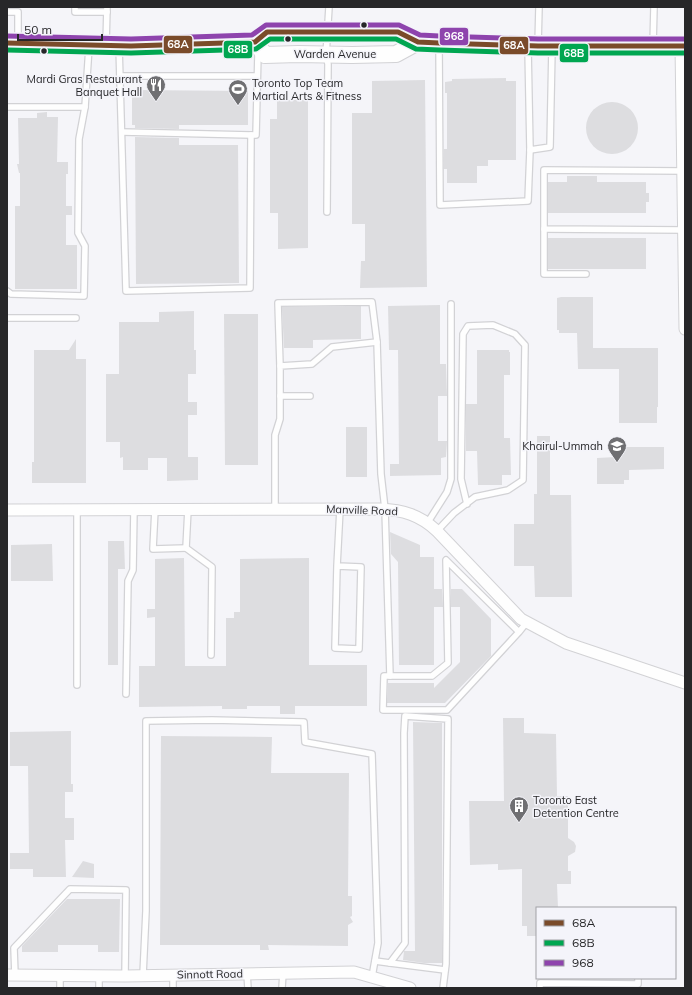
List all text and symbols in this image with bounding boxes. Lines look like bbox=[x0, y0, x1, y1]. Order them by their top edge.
scale bar bbox=[18, 16, 102, 42]
unlabelled marker bbox=[359, 20, 369, 30]
text: 50 m bbox=[24, 22, 52, 37]
line badge: 968 bbox=[439, 27, 469, 46]
text: 968 bbox=[444, 29, 464, 43]
unlabelled marker bbox=[283, 34, 293, 44]
line badge: 68A bbox=[163, 35, 193, 54]
line badge: 68A bbox=[499, 36, 529, 55]
text: 68A bbox=[167, 37, 189, 51]
text: 68A bbox=[503, 38, 525, 52]
line badge: 68B bbox=[223, 40, 253, 59]
text: 68B bbox=[228, 42, 249, 56]
line badge: 68B bbox=[559, 43, 589, 63]
unlabelled marker bbox=[39, 46, 49, 56]
text: 68B bbox=[564, 46, 585, 60]
street label: Warden Avenue bbox=[294, 47, 376, 61]
place label: Mardi Gras Restaurant Banquet Hall bbox=[27, 72, 142, 99]
restaurant icon: Mardi Gras Restaurant Banquet Hall bbox=[145, 74, 167, 102]
place label: Toronto Top Team Martial Arts & Fitness bbox=[252, 76, 362, 103]
sports icon: Toronto Top Team Martial Arts & Fitness bbox=[227, 78, 249, 106]
school or university icon: Khairul-Ummah bbox=[606, 435, 628, 463]
place label: Khairul-Ummah bbox=[522, 439, 603, 453]
street label: Manville Road bbox=[326, 502, 398, 518]
place label: Toronto East Detention Centre bbox=[533, 793, 619, 820]
building icon: Toronto East Detention Centre bbox=[508, 795, 530, 823]
legend bbox=[536, 907, 676, 979]
text: 68A bbox=[572, 915, 595, 930]
text: 68B bbox=[572, 935, 595, 950]
text: 968 bbox=[572, 955, 594, 970]
street label: Sinnott Road bbox=[177, 966, 243, 982]

